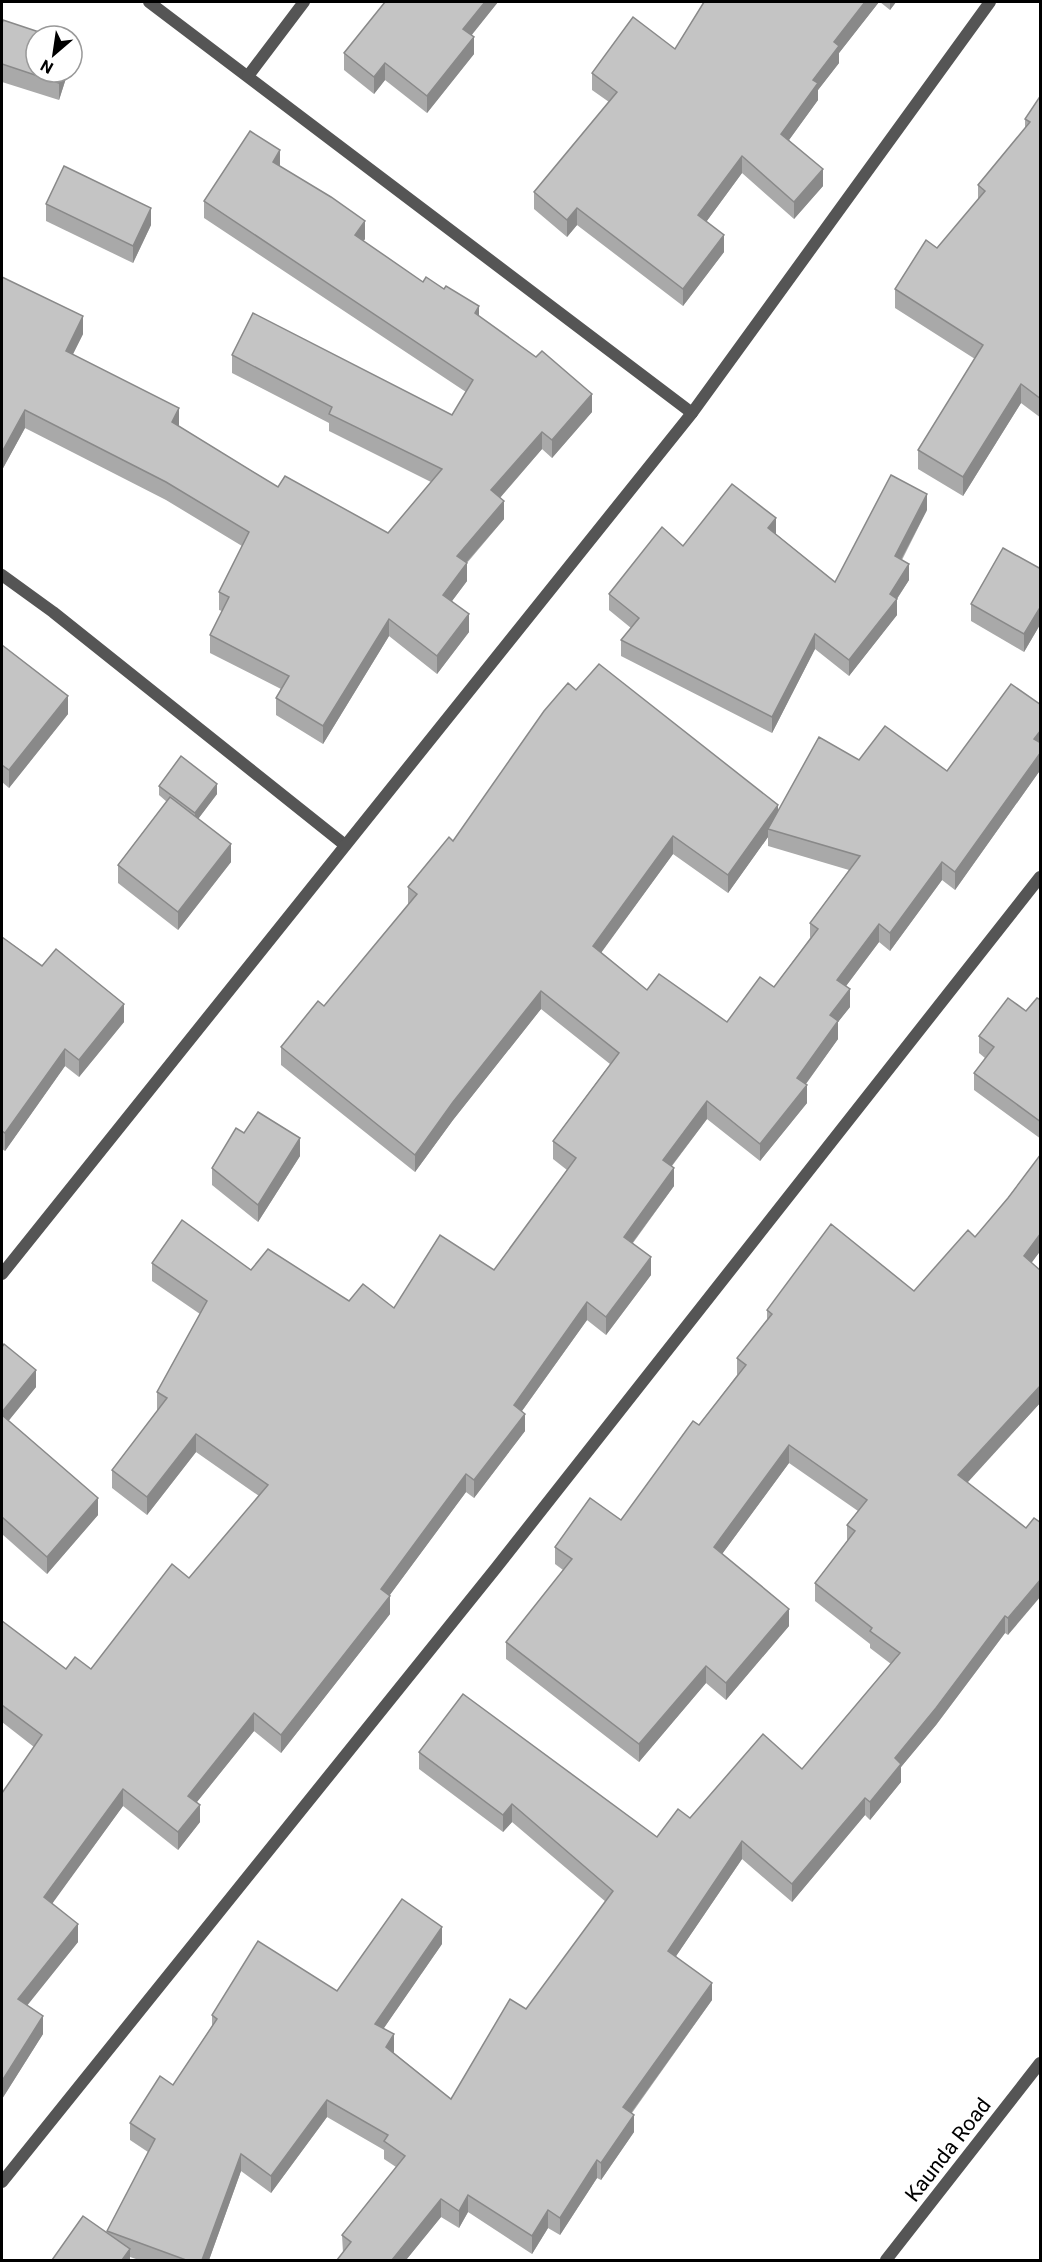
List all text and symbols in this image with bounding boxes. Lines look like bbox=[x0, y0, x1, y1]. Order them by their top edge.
north arrow bbox=[24, 24, 84, 84]
text: N bbox=[37, 56, 57, 78]
street label: Kaunda Road bbox=[900, 2094, 996, 2206]

